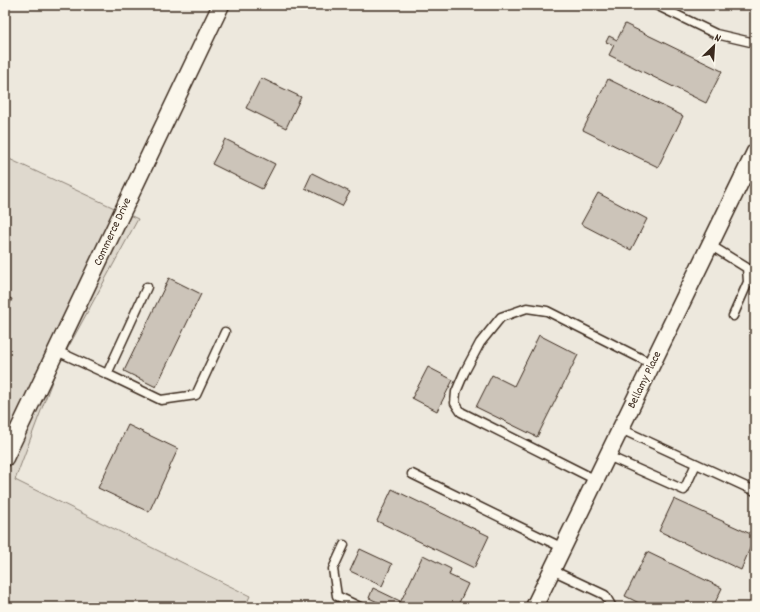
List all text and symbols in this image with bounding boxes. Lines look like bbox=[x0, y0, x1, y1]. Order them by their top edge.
north arrow bbox=[694, 26, 734, 66]
text: N bbox=[712, 30, 724, 47]
street label: Commerce Drive bbox=[90, 195, 136, 269]
street label: Bellamy Place bbox=[624, 348, 666, 412]

